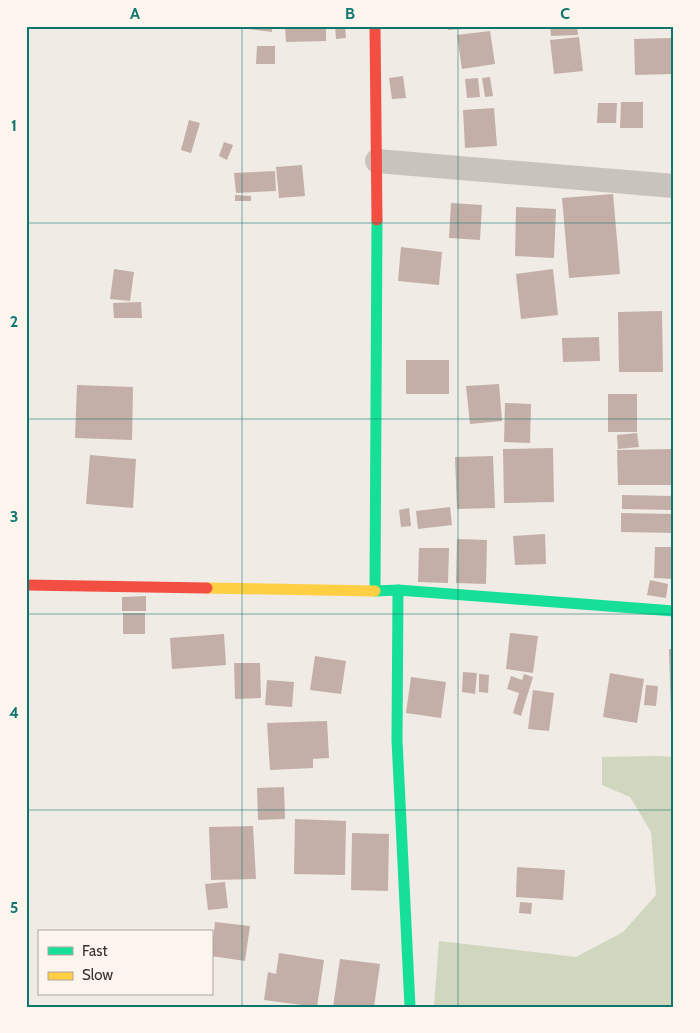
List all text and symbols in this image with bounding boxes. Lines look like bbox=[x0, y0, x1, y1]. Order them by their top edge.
text: A bbox=[130, 4, 140, 23]
text: B bbox=[345, 4, 355, 23]
text: C bbox=[560, 4, 570, 23]
text: 1 bbox=[11, 116, 17, 135]
text: 2 bbox=[10, 312, 18, 331]
text: 3 bbox=[10, 507, 18, 526]
text: 4 bbox=[9, 703, 19, 722]
text: 5 bbox=[10, 898, 18, 917]
legend bbox=[38, 930, 212, 996]
text: Fast bbox=[82, 942, 107, 960]
text: Slow bbox=[82, 966, 113, 984]

